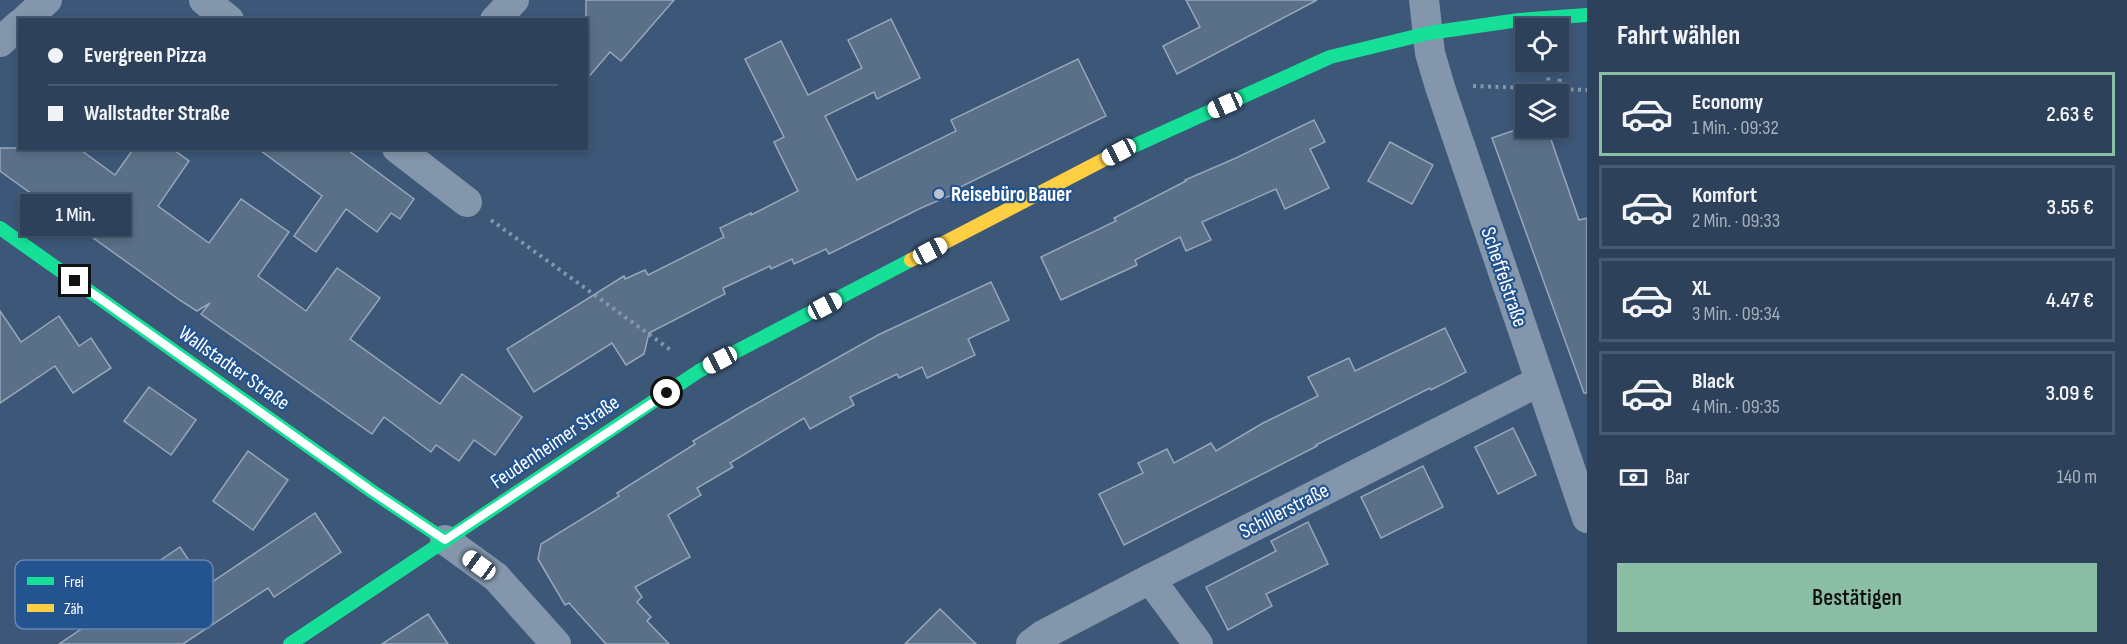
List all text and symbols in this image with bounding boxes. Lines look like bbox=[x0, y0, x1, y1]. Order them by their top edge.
map controls bbox=[1515, 18, 1569, 138]
button: locate bbox=[1515, 18, 1569, 72]
text: Fahrt wählen bbox=[1617, 20, 1740, 52]
text: Evergreen Pizza bbox=[84, 42, 206, 69]
button: layers bbox=[1515, 84, 1569, 138]
icon: car bbox=[1620, 87, 1674, 141]
car bbox=[1205, 89, 1245, 121]
text: Economy bbox=[1692, 89, 1763, 116]
text: Wallstadter Straße bbox=[84, 100, 230, 127]
text: 2.63 € bbox=[2046, 101, 2094, 128]
text: 1 Min. · 09:32 bbox=[1692, 116, 1779, 140]
car bbox=[1099, 136, 1139, 168]
icon: car bbox=[1620, 180, 1674, 234]
place label: Reisebüro Bauer bbox=[951, 182, 1072, 207]
text: Komfort bbox=[1692, 182, 1757, 209]
marker: Reisebüro Bauer bbox=[932, 187, 946, 201]
callout: 1 Min. bbox=[20, 194, 130, 236]
text: 3.55 € bbox=[2047, 194, 2094, 221]
text: 1 Min. bbox=[56, 203, 95, 227]
text: 2 Min. · 09:33 bbox=[1692, 209, 1780, 233]
street label: Scheffelstraße bbox=[1475, 224, 1533, 330]
car bbox=[910, 235, 950, 267]
route end bbox=[61, 267, 88, 294]
icon: car bbox=[1620, 273, 1674, 327]
text: XL bbox=[1692, 275, 1711, 302]
text: 4.47 € bbox=[2046, 287, 2094, 314]
car bbox=[805, 290, 845, 322]
text: 3 Min. · 09:34 bbox=[1692, 302, 1780, 326]
street label: Wallstadter Straße bbox=[174, 320, 294, 416]
car bbox=[700, 344, 740, 376]
icon: car bbox=[1620, 366, 1674, 420]
text: Black bbox=[1692, 368, 1734, 395]
route start bbox=[653, 379, 680, 406]
text: 3.09 € bbox=[2045, 380, 2094, 407]
street label: Feudenheimer Straße bbox=[486, 390, 624, 494]
text: 4 Min. · 09:35 bbox=[1692, 395, 1780, 419]
icon: cash bbox=[1617, 461, 1650, 494]
text: Bar bbox=[1665, 464, 1690, 491]
text: 140 m bbox=[2057, 465, 2097, 489]
street label: Schillerstraße bbox=[1235, 478, 1333, 544]
car bbox=[459, 547, 499, 583]
legend bbox=[15, 560, 213, 629]
button: Bestätigen bbox=[1617, 563, 2097, 632]
text: Frei bbox=[64, 573, 84, 592]
text: Zäh bbox=[64, 600, 83, 619]

